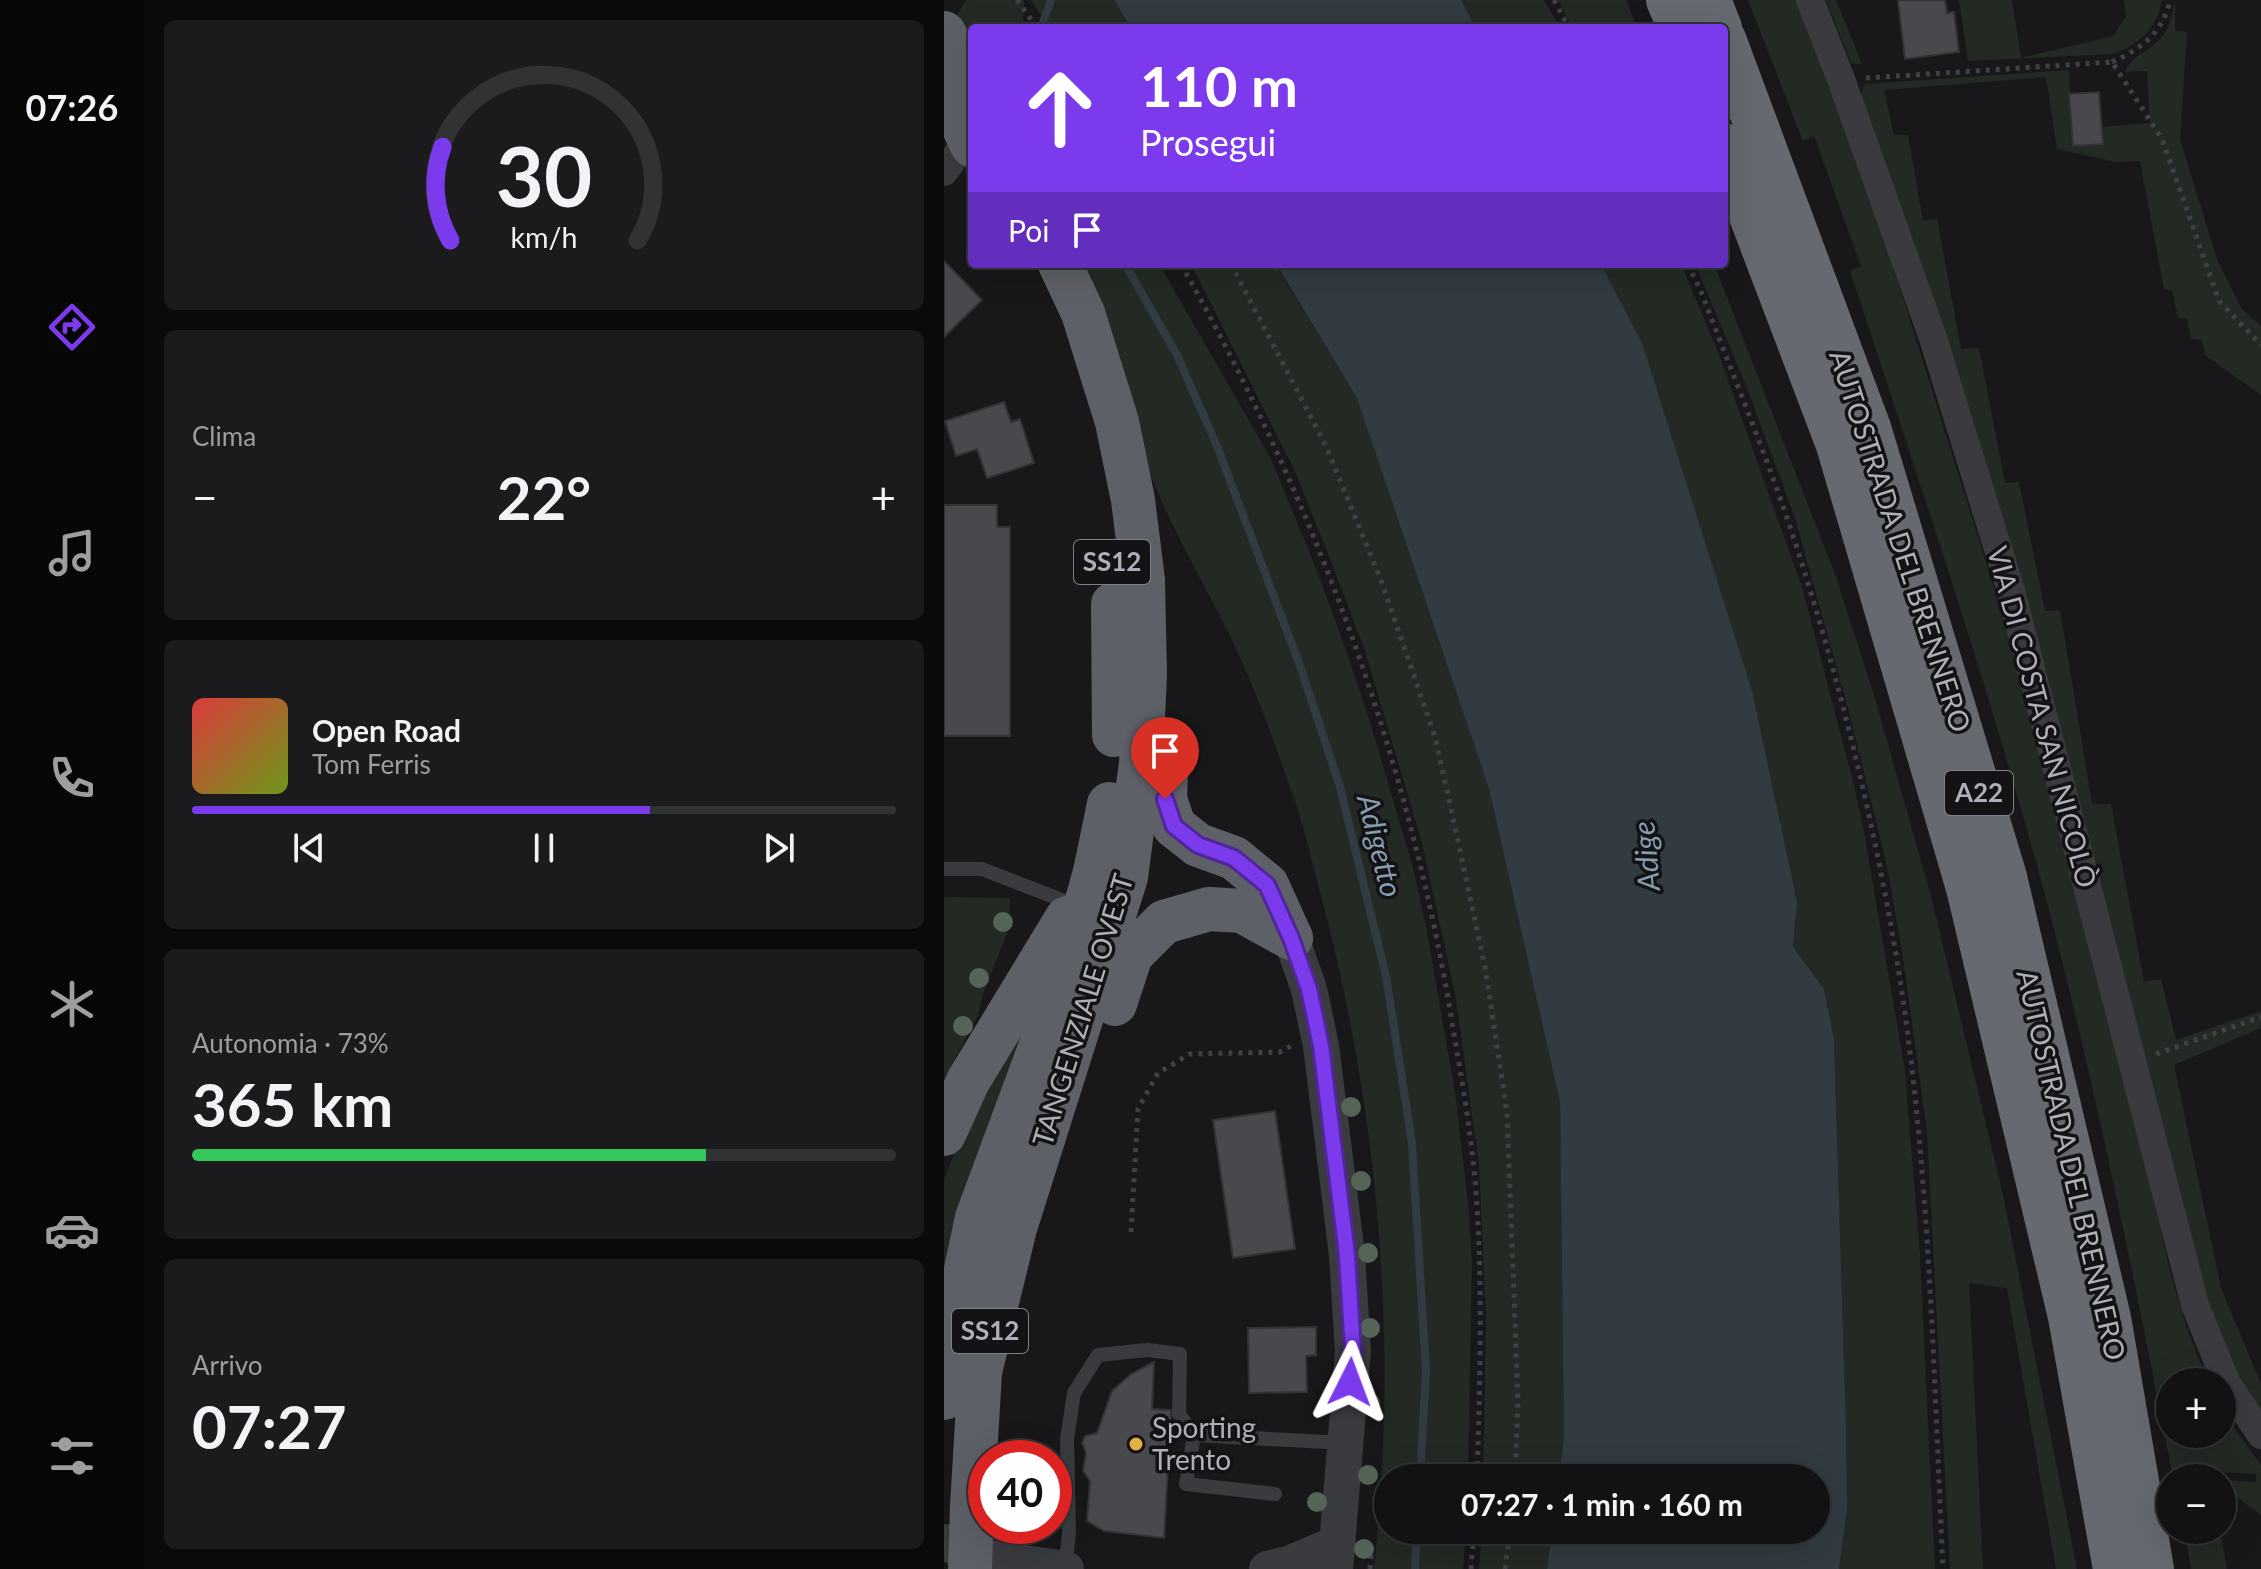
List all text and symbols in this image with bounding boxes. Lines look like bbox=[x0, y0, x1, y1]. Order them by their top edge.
text: 110 m bbox=[1140, 52, 1298, 119]
icon: ahead bbox=[1008, 56, 1112, 160]
text: 07:26 bbox=[26, 85, 118, 129]
text: Prosegui bbox=[1140, 120, 1276, 164]
text: 30 bbox=[496, 124, 592, 224]
icon: arrive bbox=[1065, 208, 1109, 252]
text: Poi bbox=[1008, 212, 1049, 248]
text: km/h bbox=[511, 220, 577, 254]
icon: directions bbox=[44, 299, 100, 355]
street label: AUTOSTRADA DEL BRENNERO bbox=[1823, 345, 1979, 736]
text: Clima bbox=[192, 420, 256, 452]
text: 22° bbox=[497, 461, 591, 533]
text: − bbox=[192, 471, 218, 523]
text: + bbox=[870, 471, 896, 523]
icon: music bbox=[44, 525, 100, 581]
road number: SS12 bbox=[1074, 540, 1150, 584]
street label: VIA DI COSTA SAN NICOLÒ bbox=[1981, 542, 2105, 891]
text: Open Road bbox=[312, 712, 461, 748]
pin bbox=[1131, 717, 1199, 799]
icon: arrive bbox=[1143, 729, 1187, 773]
text: Tom Ferris bbox=[312, 748, 431, 780]
icon: phone bbox=[44, 750, 100, 806]
road number: A22 bbox=[1945, 771, 2013, 815]
water label: Adigetto bbox=[1351, 789, 1411, 901]
water label: Adige bbox=[1624, 820, 1666, 894]
icon: previous bbox=[287, 826, 331, 870]
icon: pause bbox=[522, 826, 566, 870]
icon: next bbox=[757, 826, 801, 870]
street label: TANGENZIALE OVEST bbox=[1024, 869, 1140, 1150]
street label: AUTOSTRADA DEL BRENNERO bbox=[2010, 966, 2134, 1363]
icon: climate bbox=[44, 976, 100, 1032]
text: Autonomia · 73% bbox=[192, 1027, 389, 1059]
text: 365 km bbox=[192, 1068, 393, 1140]
icon: car bbox=[44, 1202, 100, 1258]
road number: SS12 bbox=[952, 1309, 1028, 1353]
position arrow bbox=[1308, 1340, 1392, 1424]
text: Arrivo bbox=[192, 1349, 263, 1381]
map controls bbox=[2156, 1368, 2236, 1544]
button: + bbox=[2156, 1368, 2236, 1448]
text: 07:27 bbox=[192, 1390, 347, 1462]
place label: Sporting Trento bbox=[1152, 1410, 1256, 1476]
icon: filters bbox=[44, 1428, 100, 1484]
marker: Sporting Trento bbox=[1127, 1435, 1145, 1453]
speed limit sign: 40 bbox=[968, 1440, 1072, 1544]
button: − bbox=[2156, 1464, 2236, 1544]
text: 07:27 · 1 min · 160 m bbox=[1461, 1486, 1743, 1522]

